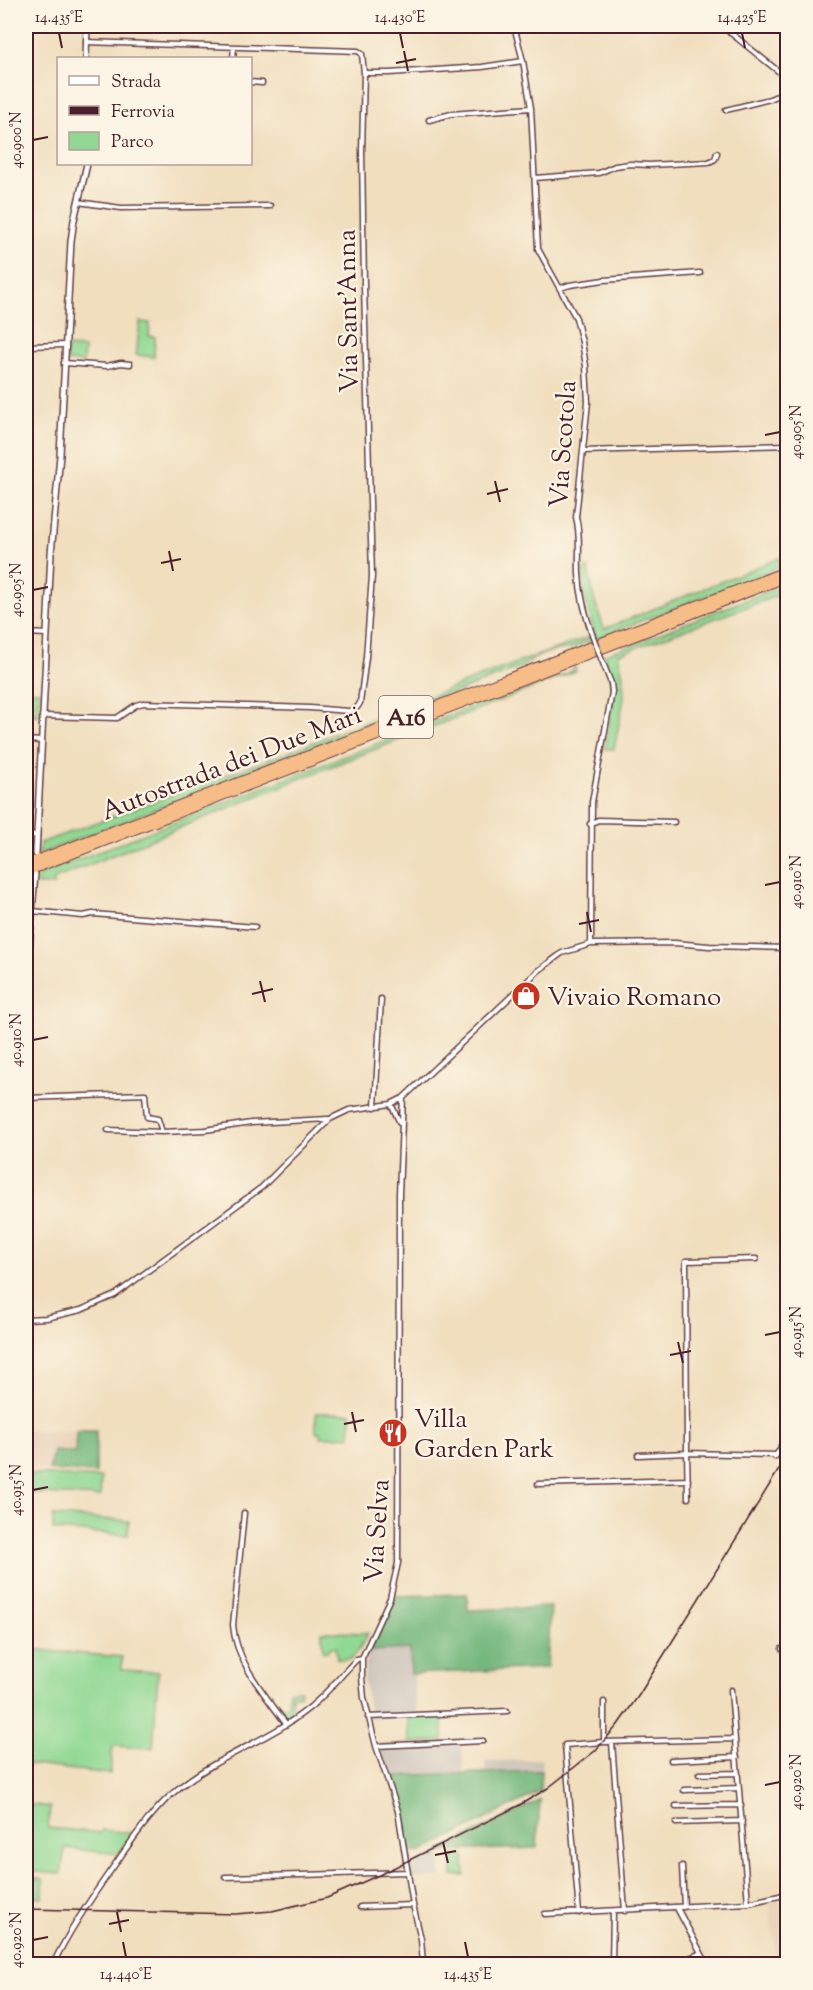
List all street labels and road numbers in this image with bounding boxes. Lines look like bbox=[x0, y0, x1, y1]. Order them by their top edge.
street label: Via Sant'Anna bbox=[330, 229, 369, 393]
street label: Via Scotola bbox=[542, 379, 587, 509]
road number: A16 bbox=[379, 696, 433, 738]
street label: Autostrada dei Due Mari bbox=[96, 698, 368, 831]
street label: Via Selva bbox=[356, 1478, 401, 1585]

